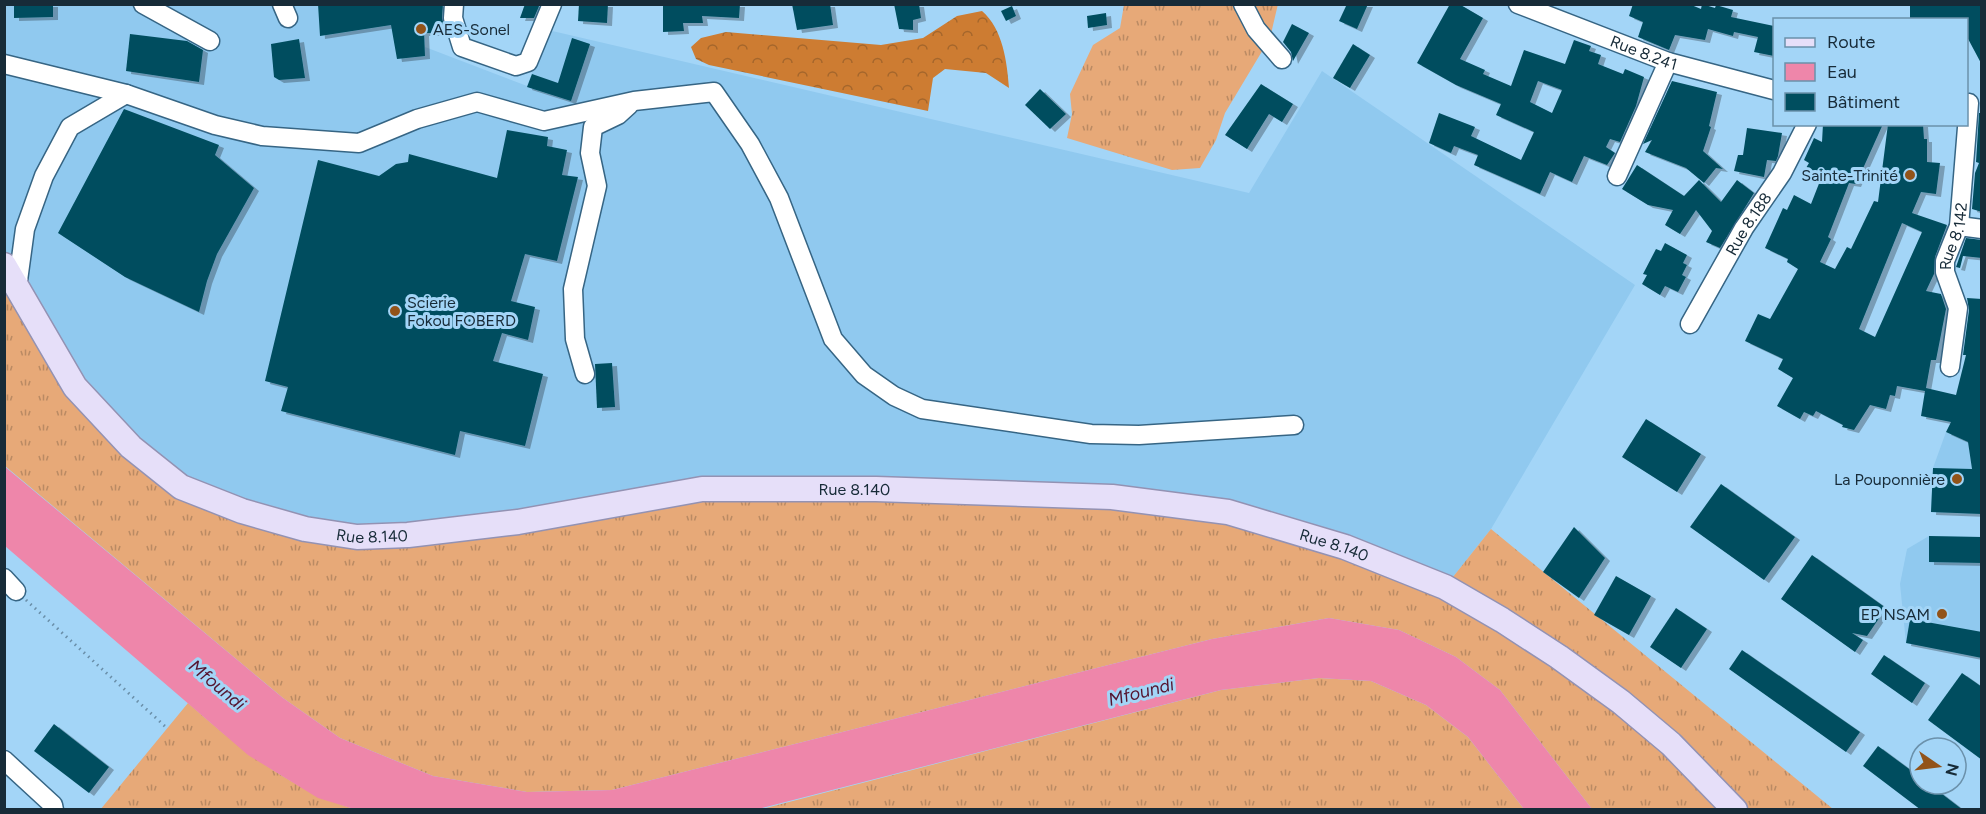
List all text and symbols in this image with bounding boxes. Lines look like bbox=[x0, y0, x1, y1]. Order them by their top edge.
legend bbox=[1773, 18, 1968, 126]
place label: AES-Sonel bbox=[433, 20, 510, 39]
marker: AES-Sonel bbox=[414, 22, 428, 36]
street label: Rue 8.241 bbox=[1608, 31, 1679, 74]
text: Route bbox=[1827, 31, 1876, 53]
text: Eau bbox=[1827, 61, 1857, 83]
text: Bâtiment bbox=[1827, 91, 1900, 113]
place label: Sainte-Trinité bbox=[1801, 166, 1898, 185]
marker: Sainte-Trinité bbox=[1903, 168, 1917, 182]
street label: Rue 8.188 bbox=[1721, 189, 1775, 259]
street label: Rue 8.142 bbox=[1936, 202, 1970, 270]
place label: Scierie Fokou FOBERD bbox=[407, 293, 516, 330]
marker: Scierie Fokou FOBERD bbox=[388, 304, 402, 318]
place label: La Pouponnière bbox=[1834, 470, 1945, 489]
marker: La Pouponnière bbox=[1950, 472, 1964, 486]
street label: Rue 8.140 bbox=[818, 480, 890, 499]
street label: Rue 8.140 bbox=[335, 524, 408, 547]
street label: Rue 8.140 bbox=[1298, 525, 1372, 565]
place label: EP NSAM bbox=[1861, 605, 1930, 624]
marker: EP NSAM bbox=[1935, 607, 1949, 621]
water label: Mfoundi bbox=[184, 655, 250, 716]
water label: Mfoundi bbox=[1106, 673, 1177, 711]
north arrow bbox=[1908, 736, 1968, 796]
text: N bbox=[1941, 761, 1963, 778]

